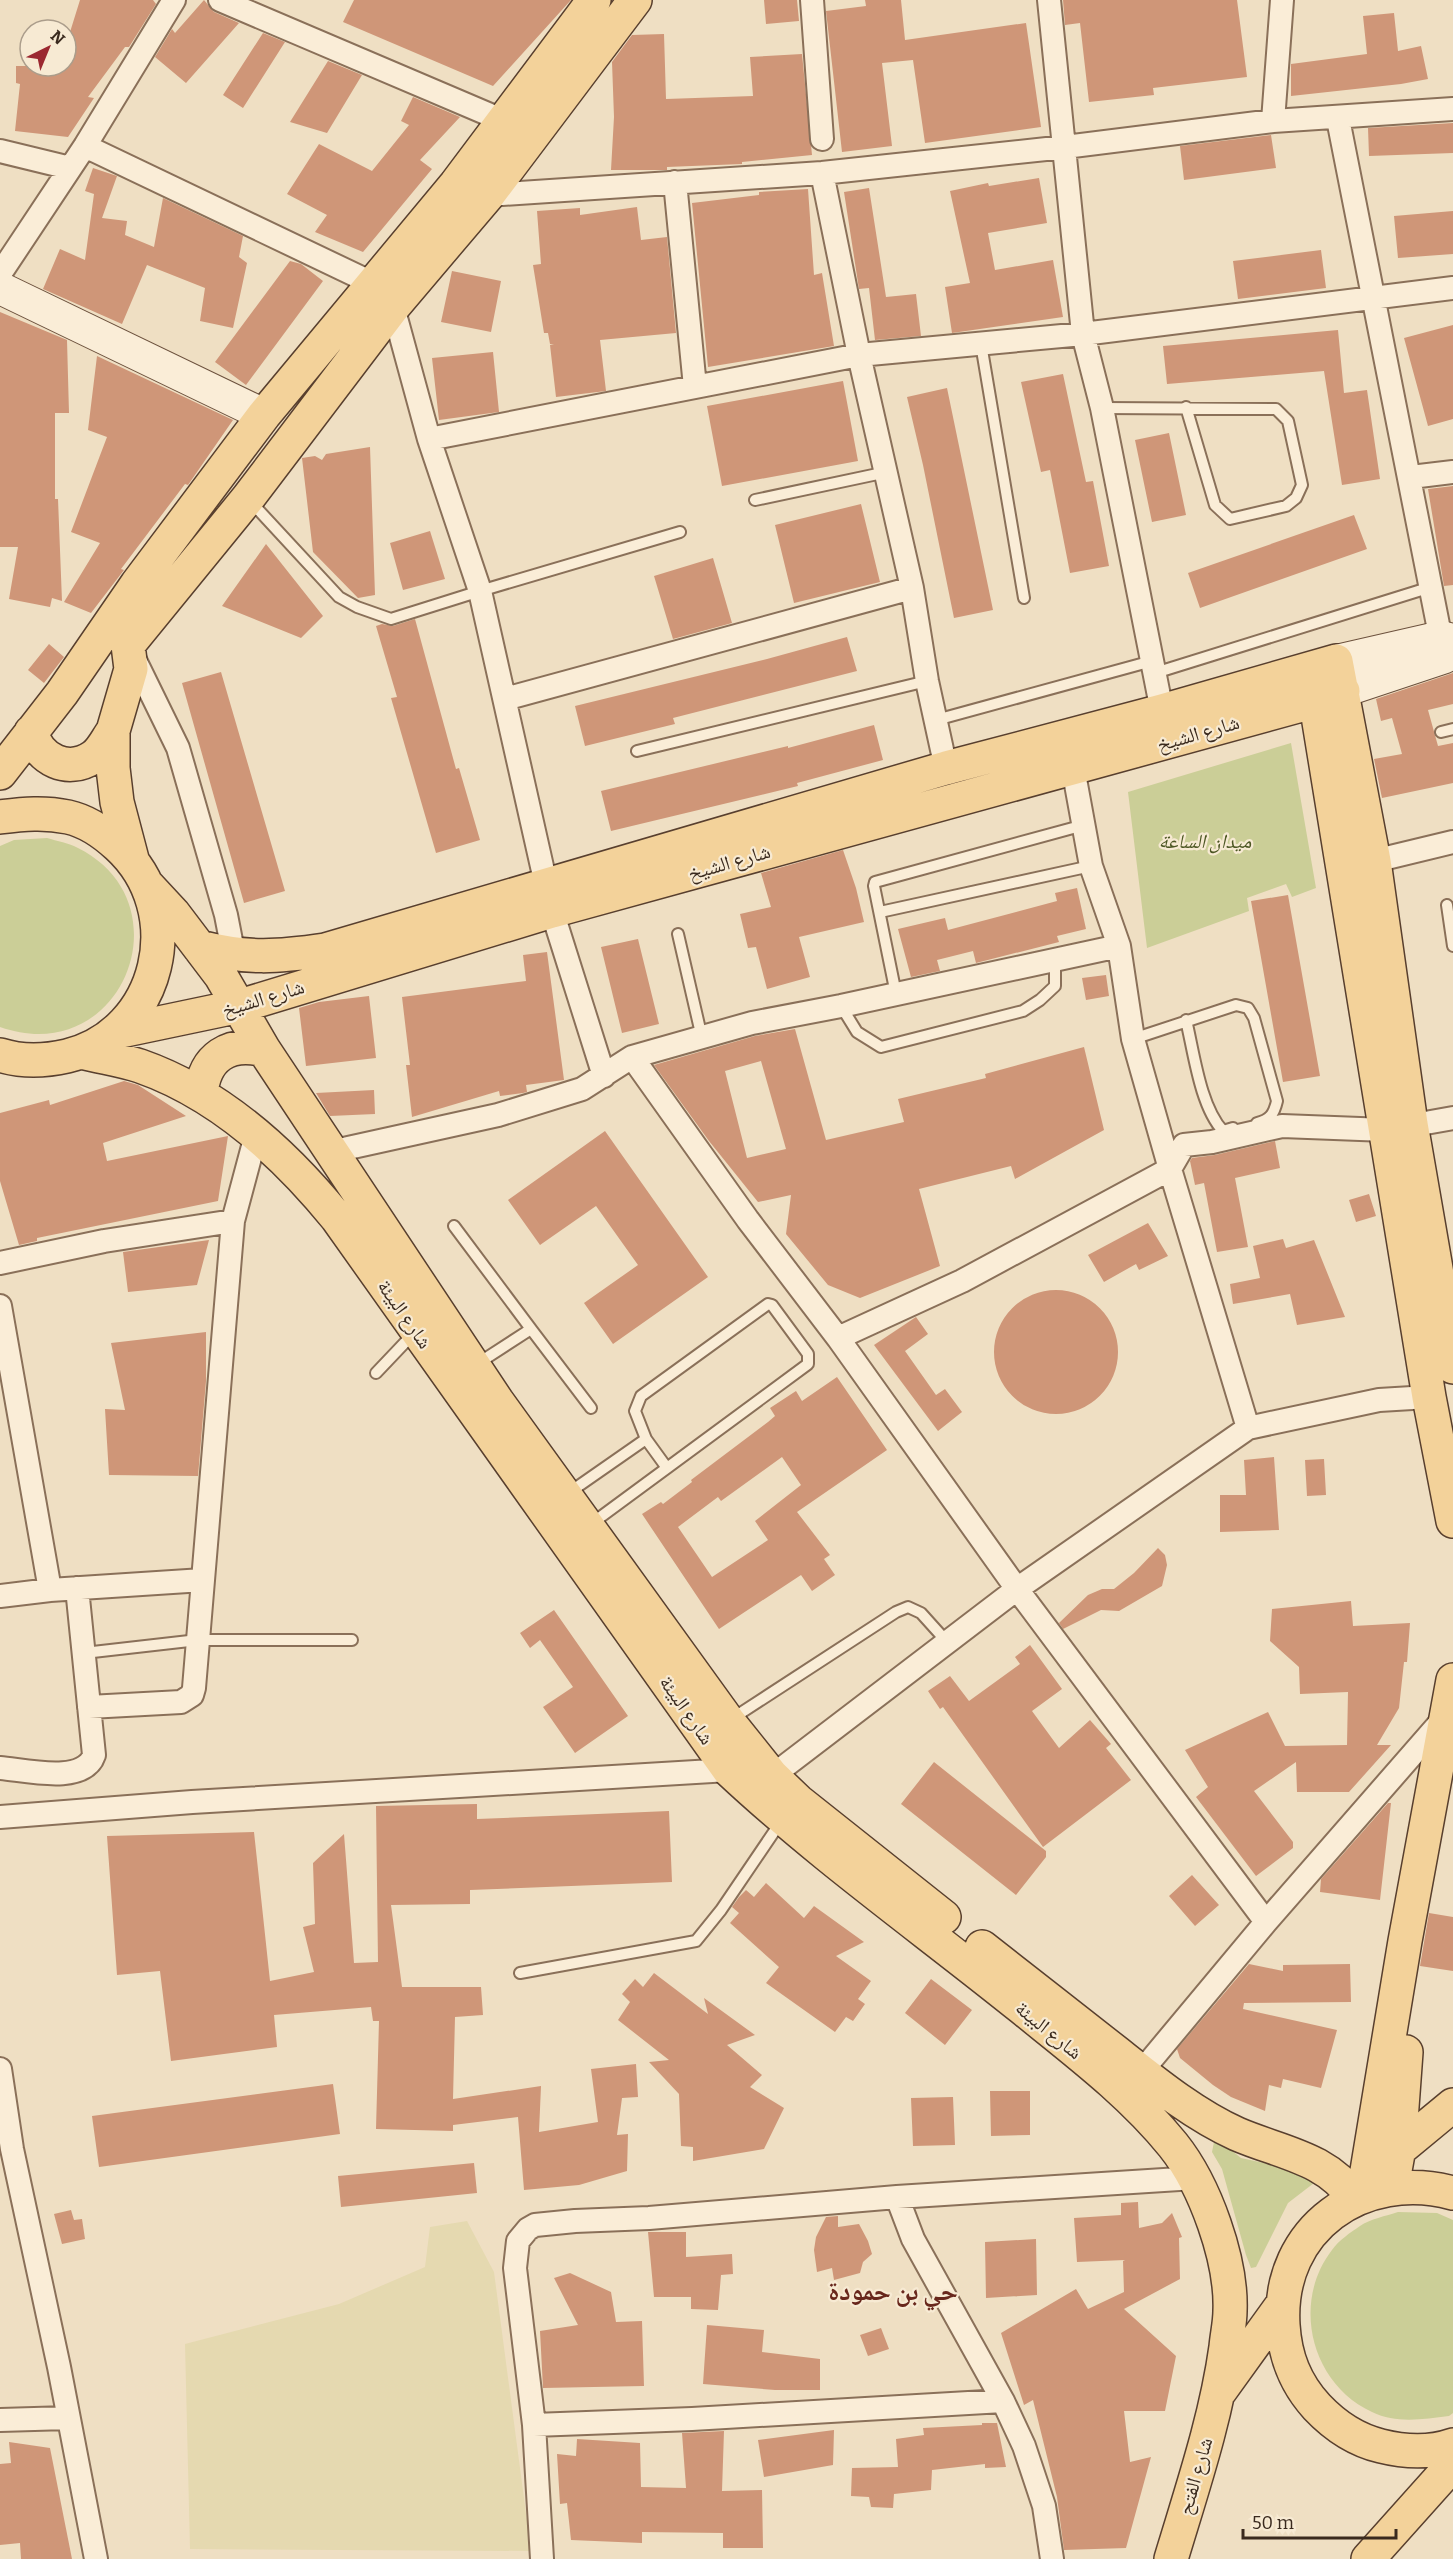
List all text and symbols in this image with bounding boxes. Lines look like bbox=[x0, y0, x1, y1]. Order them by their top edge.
north arrow bbox=[18, 18, 78, 78]
text: N bbox=[47, 26, 69, 49]
street label: شارع الشيخ bbox=[1154, 710, 1242, 757]
park label: ميدان الساعة bbox=[1159, 829, 1251, 854]
street label: شارع الشيخ bbox=[685, 839, 773, 886]
street label: شارع الشيخ bbox=[219, 974, 307, 1023]
street label: شارع البيئة bbox=[372, 1275, 437, 1354]
street label: شارع البيئة bbox=[654, 1671, 719, 1750]
street label: شارع البيئة bbox=[1010, 1996, 1087, 2065]
district label: حي بن حمودة bbox=[828, 2276, 958, 2311]
street label: شارع الفتح bbox=[1173, 2435, 1218, 2518]
scale bar bbox=[1243, 2502, 1396, 2540]
text: 50 m bbox=[1252, 2512, 1294, 2534]

